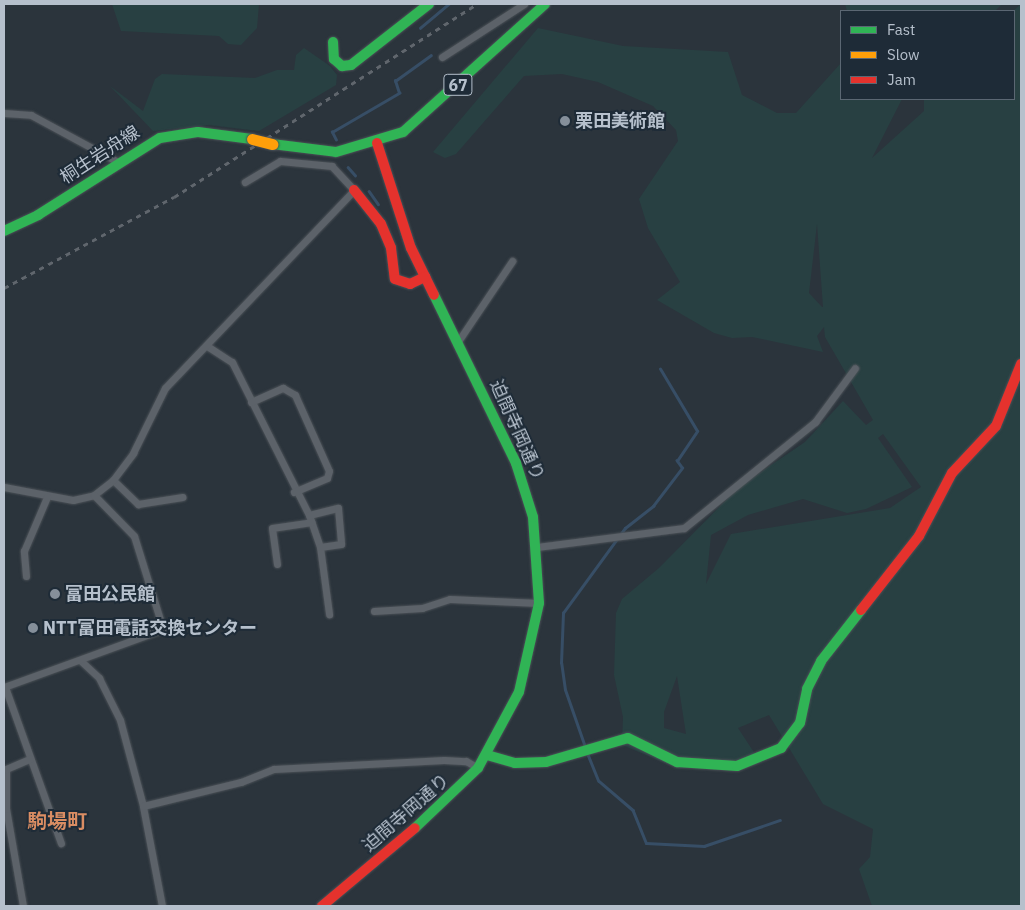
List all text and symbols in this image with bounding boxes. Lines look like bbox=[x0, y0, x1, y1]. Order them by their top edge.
legend bbox=[840, 10, 1015, 100]
text: Fast bbox=[887, 20, 915, 39]
text: Slow bbox=[887, 45, 920, 64]
text: Jam bbox=[887, 70, 916, 89]
road number: 67 bbox=[443, 72, 473, 98]
place label: 栗田美術館 bbox=[575, 110, 665, 132]
marker: 栗田美術館 bbox=[559, 115, 571, 127]
street label: 桐生岩舟線 bbox=[56, 121, 144, 189]
street label: 迫間寺岡通り bbox=[485, 376, 549, 484]
place label: 富田公民館 bbox=[65, 583, 155, 605]
marker: 富田公民館 bbox=[49, 588, 61, 600]
place label: NTT富田電話交換センター bbox=[43, 617, 257, 639]
marker: NTT富田電話交換センター bbox=[27, 622, 39, 634]
street label: 迫間寺岡通り bbox=[358, 769, 454, 857]
district label: 駒場町 bbox=[27, 808, 87, 832]

